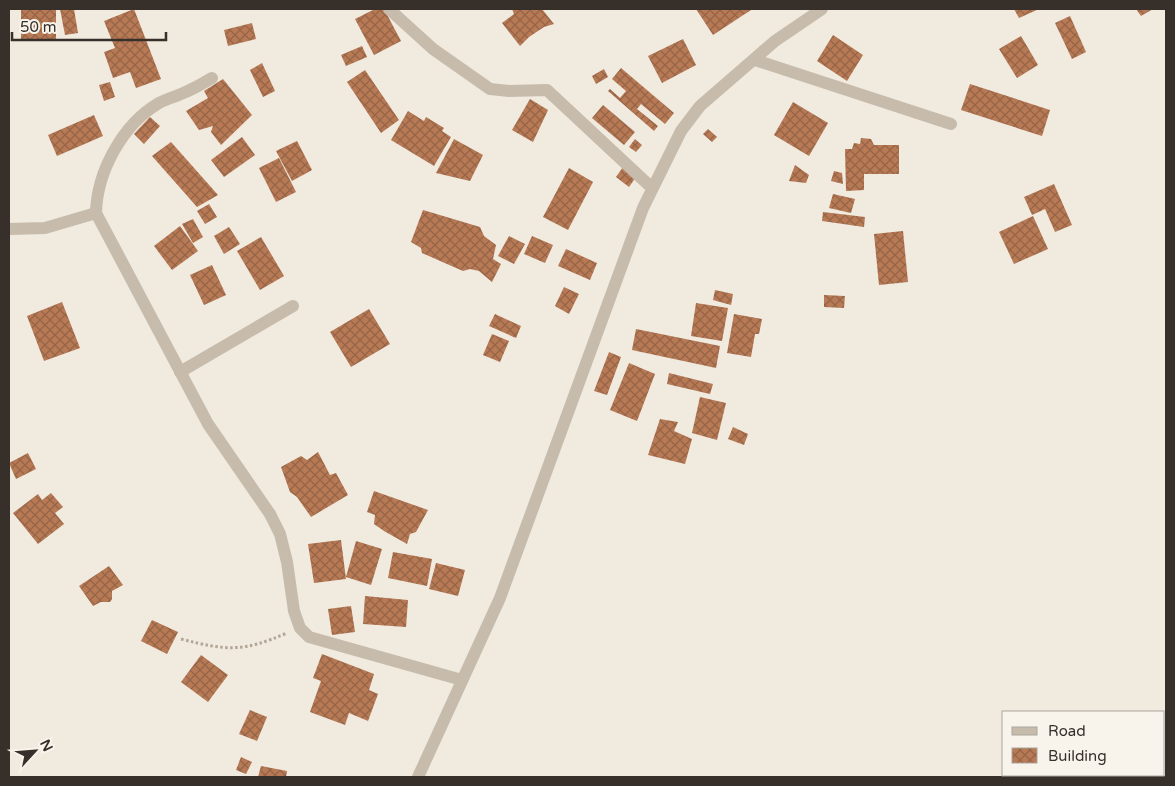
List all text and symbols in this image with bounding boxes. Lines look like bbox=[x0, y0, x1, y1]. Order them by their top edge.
scale bar bbox=[12, 10, 166, 42]
text: 50 m bbox=[20, 18, 57, 36]
legend bbox=[1002, 711, 1165, 776]
text: Road bbox=[1048, 722, 1086, 740]
north arrow bbox=[10, 726, 60, 776]
text: N bbox=[36, 737, 56, 754]
text: Building bbox=[1048, 747, 1107, 765]

